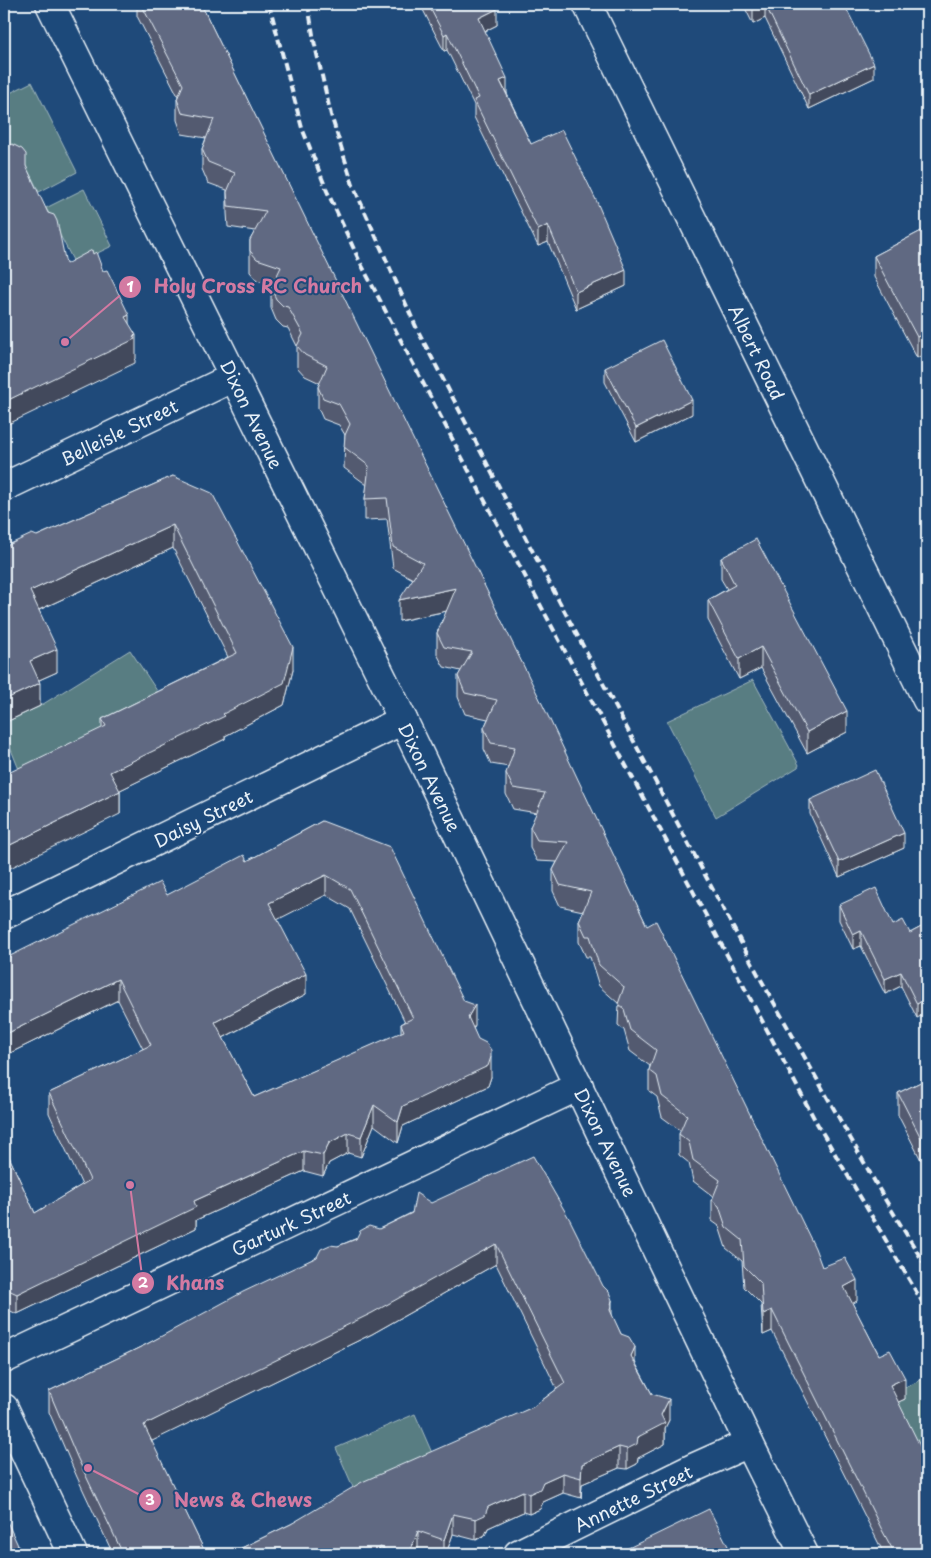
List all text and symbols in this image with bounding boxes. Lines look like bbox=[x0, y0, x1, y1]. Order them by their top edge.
callout: Holy Cross RC Church bbox=[117, 270, 374, 304]
text: Holy Cross RC Church bbox=[154, 271, 362, 299]
text: 1 bbox=[126, 274, 134, 297]
street label: Albert Road bbox=[722, 300, 792, 404]
street label: Dixon Avenue bbox=[214, 355, 290, 473]
street label: Belleisle Street bbox=[56, 392, 182, 472]
street label: Dixon Avenue bbox=[392, 718, 468, 836]
street label: Daisy Street bbox=[149, 782, 257, 854]
street label: Dixon Avenue bbox=[568, 1083, 644, 1201]
street label: Garturk Street bbox=[227, 1184, 355, 1262]
callout: Khans bbox=[131, 1266, 235, 1300]
text: Khans bbox=[166, 1268, 224, 1296]
text: 2 bbox=[138, 1270, 149, 1293]
street label: Annette Street bbox=[569, 1458, 697, 1538]
callout: News & Chews bbox=[138, 1483, 322, 1517]
text: News & Chews bbox=[174, 1485, 312, 1513]
text: 3 bbox=[145, 1487, 155, 1510]

